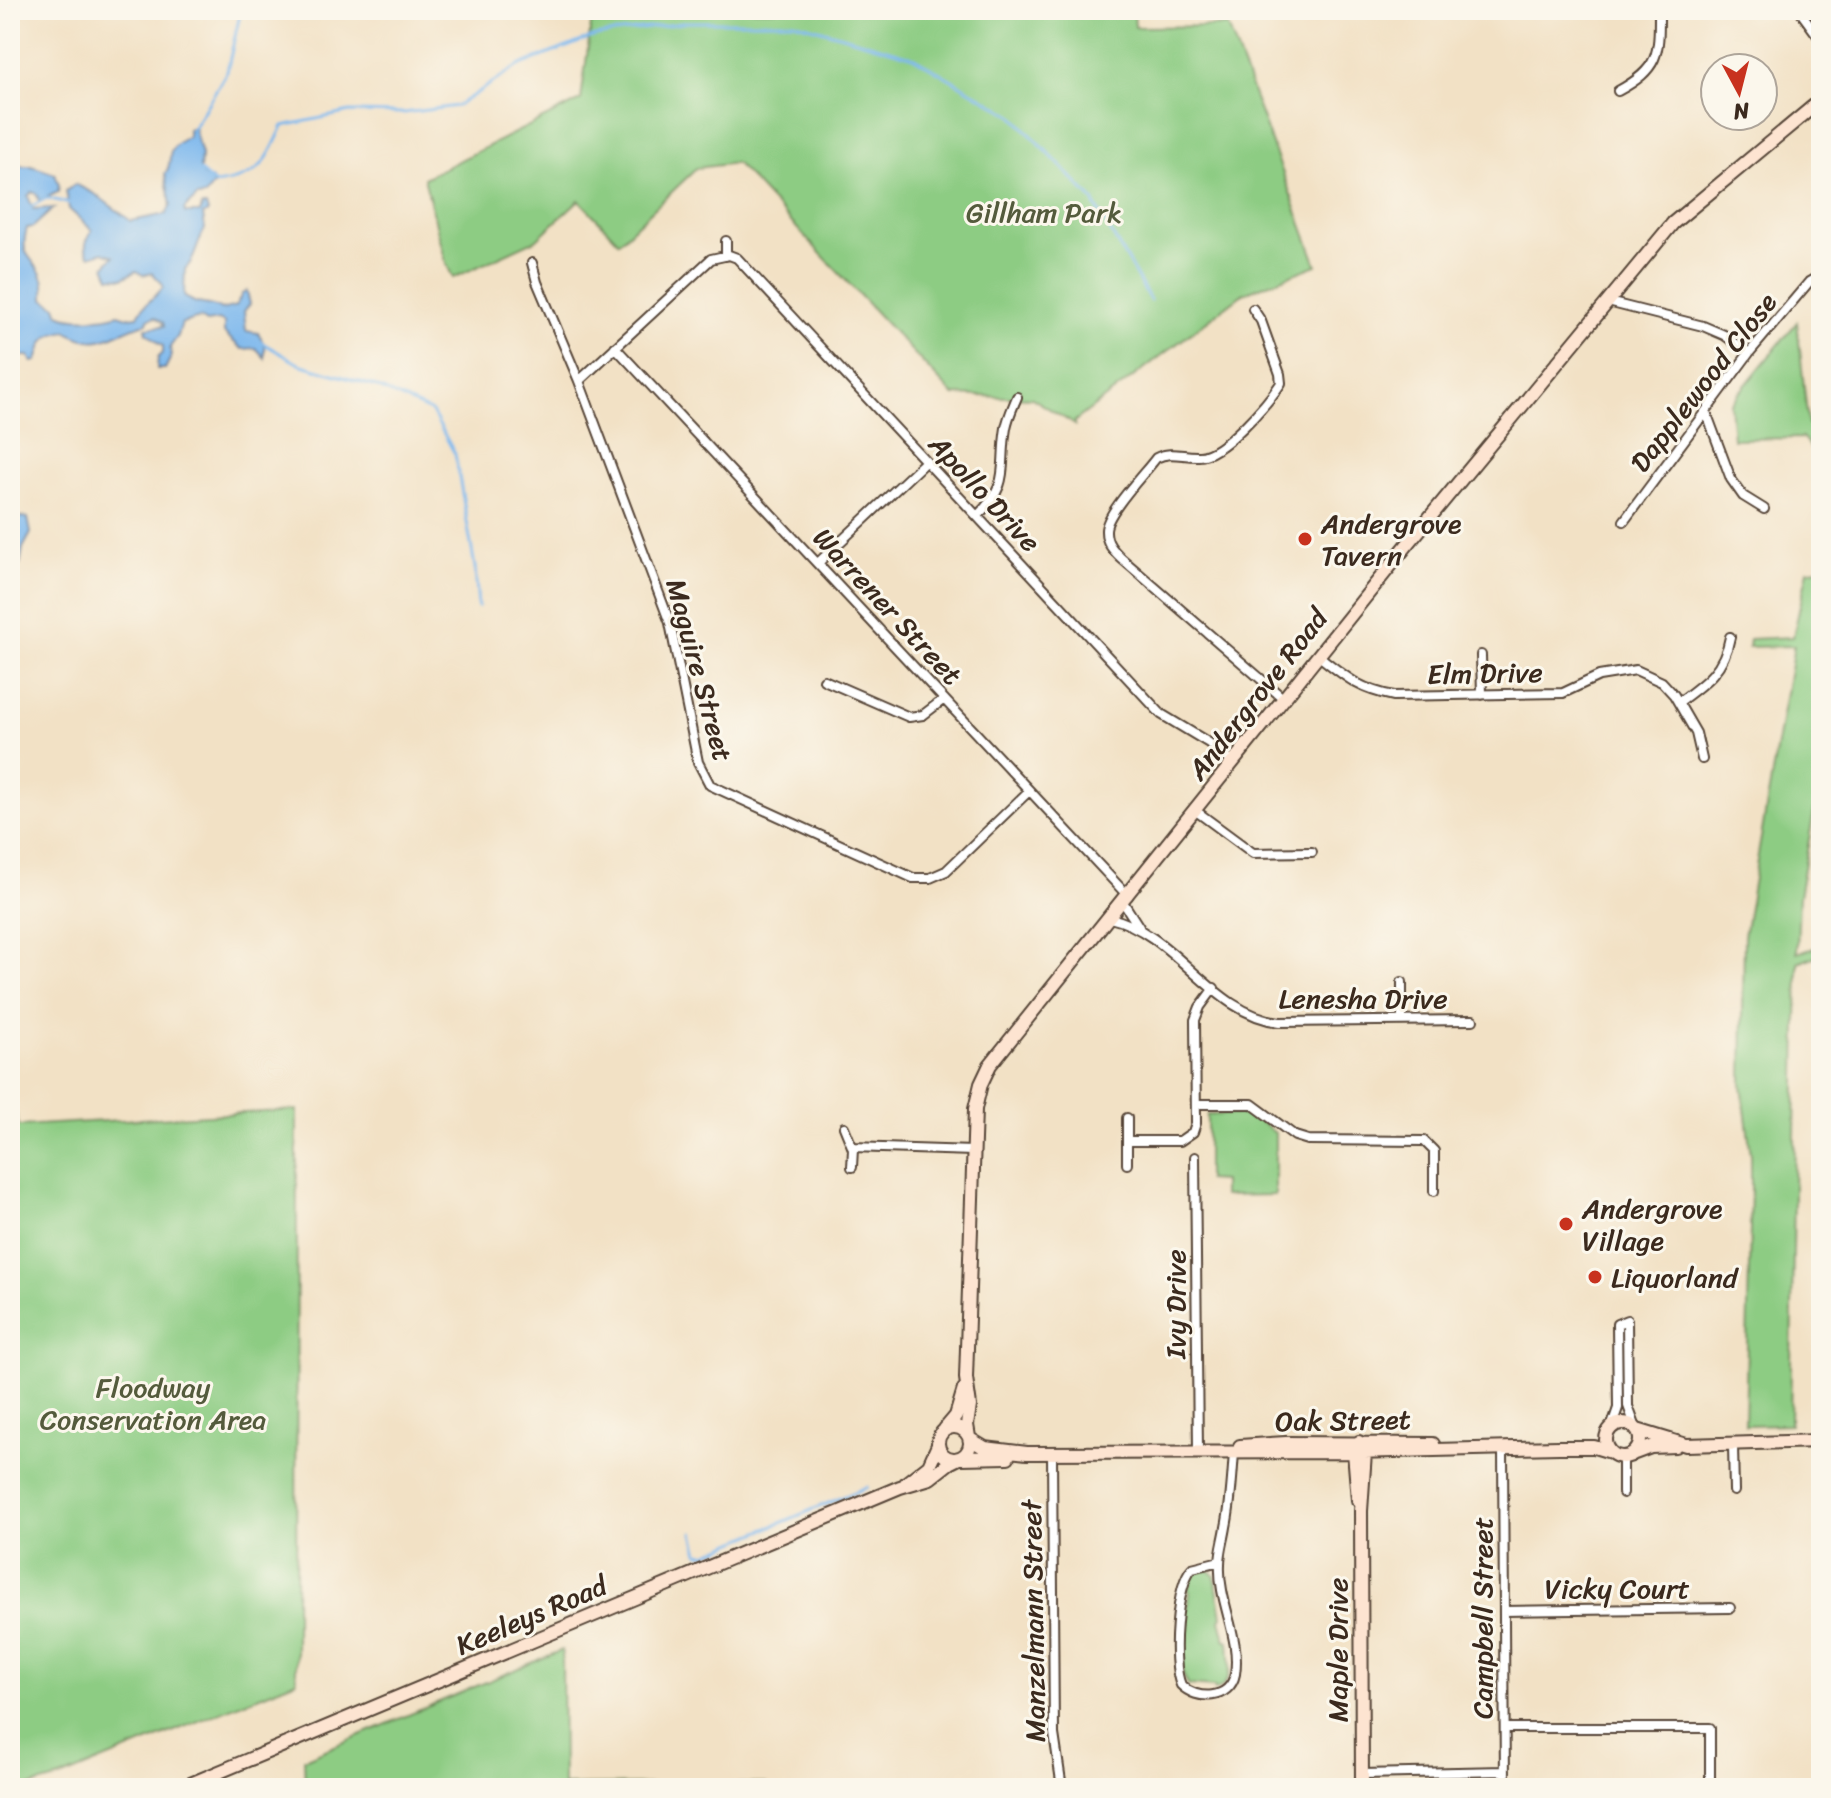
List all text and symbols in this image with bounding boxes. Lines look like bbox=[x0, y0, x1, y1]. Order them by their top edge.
north arrow bbox=[1699, 52, 1779, 132]
text: N bbox=[1731, 91, 1752, 132]
park label: Gillham Park bbox=[966, 188, 1122, 237]
street label: Dapplewood Close bbox=[1617, 281, 1790, 483]
street label: Apollo Drive bbox=[915, 422, 1053, 564]
place label: Andergrove Tavern bbox=[1320, 499, 1461, 580]
street label: Warrener Street bbox=[801, 515, 975, 697]
marker: Andergrove Tavern bbox=[1296, 530, 1314, 548]
street label: Maguire Street bbox=[652, 573, 747, 767]
street label: Andergrove Road bbox=[1174, 596, 1342, 792]
street label: Elm Drive bbox=[1427, 648, 1543, 699]
street label: Lenesha Drive bbox=[1278, 974, 1448, 1023]
place label: Andergrove Village bbox=[1581, 1184, 1722, 1265]
marker: Andergrove Village bbox=[1557, 1215, 1575, 1233]
street label: Ivy Drive bbox=[1151, 1249, 1200, 1360]
place label: Liquorland bbox=[1611, 1253, 1740, 1302]
marker: Liquorland bbox=[1586, 1268, 1604, 1286]
park label: Floodway Conservation Area bbox=[40, 1363, 266, 1444]
street label: Oak Street bbox=[1275, 1395, 1411, 1446]
street label: Manzelmann Street bbox=[1007, 1498, 1060, 1742]
street label: Campbell Street bbox=[1458, 1517, 1507, 1719]
street label: Keeleys Road bbox=[448, 1561, 617, 1669]
street label: Vicky Court bbox=[1544, 1564, 1690, 1613]
street label: Maple Drive bbox=[1313, 1578, 1362, 1722]

